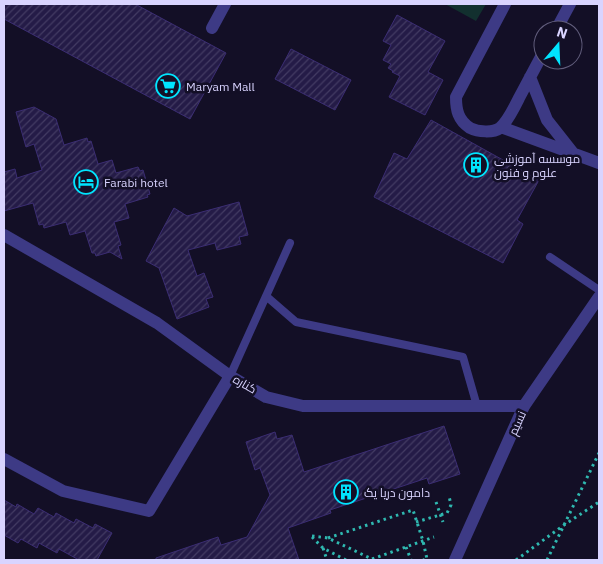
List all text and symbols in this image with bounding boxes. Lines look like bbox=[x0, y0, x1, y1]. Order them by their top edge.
north arrow bbox=[533, 20, 583, 70]
text: N bbox=[555, 23, 570, 43]
supermarket icon: Maryam Mall bbox=[155, 73, 181, 99]
place label: Maryam Mall bbox=[186, 79, 255, 94]
place label: موسسه آموزشی علوم و فنون bbox=[494, 151, 580, 181]
building icon: موسسه آموزشی علوم و فنون bbox=[463, 152, 489, 178]
hotel icon: Farabi hotel bbox=[73, 169, 99, 195]
place label: Farabi hotel bbox=[104, 175, 168, 190]
street label: کناره bbox=[231, 371, 259, 397]
street label: نسیم bbox=[505, 409, 530, 438]
building icon: دامون دریا یک bbox=[333, 479, 359, 505]
place label: دامون دریا یک bbox=[364, 485, 430, 500]

